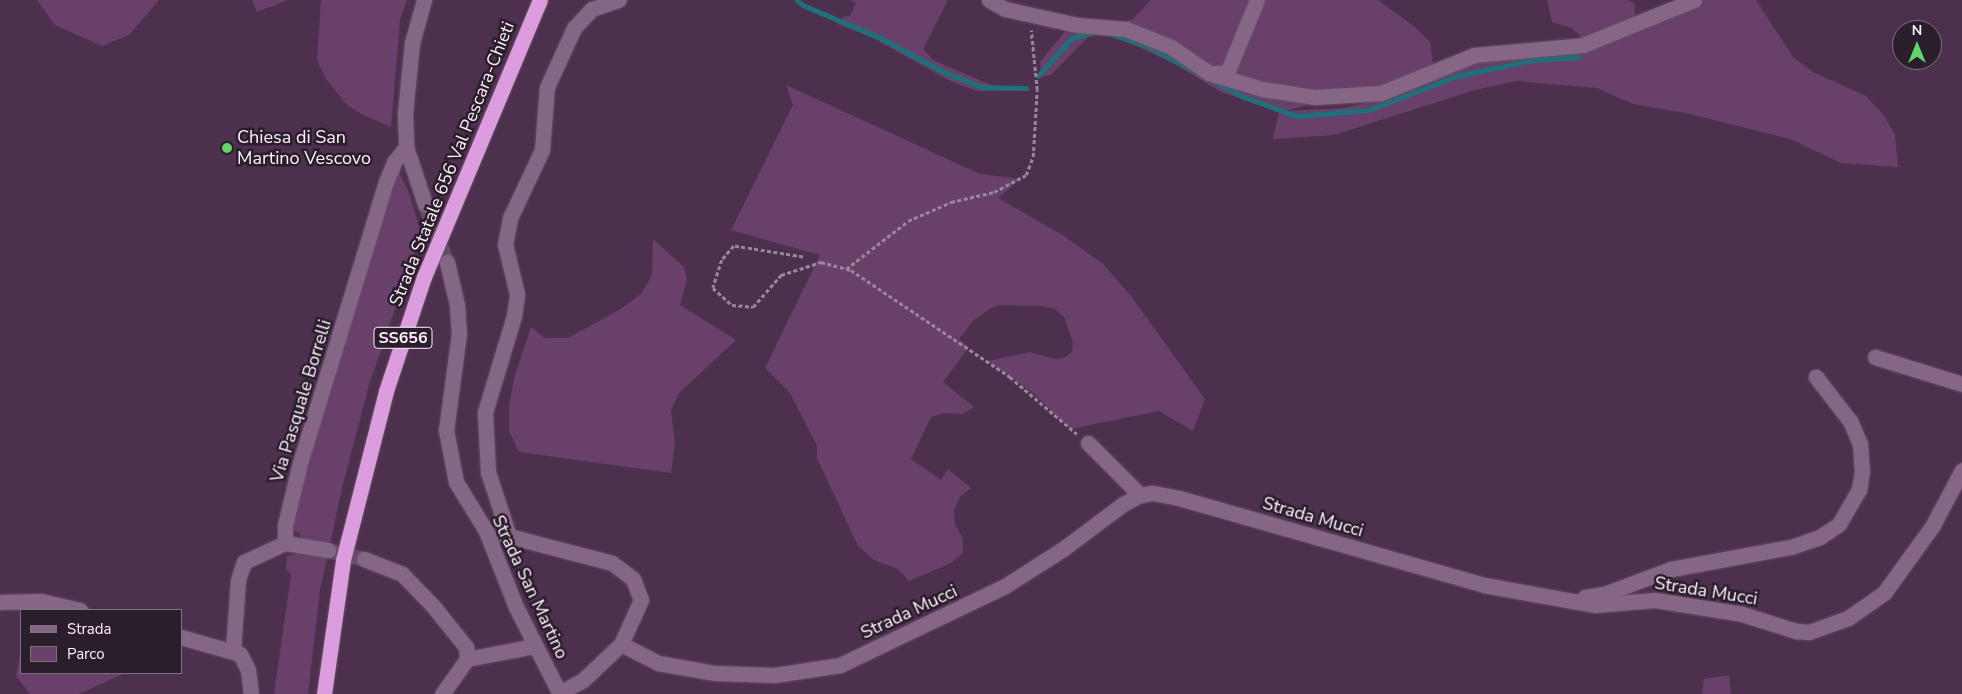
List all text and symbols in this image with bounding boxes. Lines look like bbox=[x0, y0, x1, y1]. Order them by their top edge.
street label: Strada Statale 656 Val Pescara-Chieti bbox=[385, 19, 519, 309]
north arrow bbox=[1892, 20, 1942, 70]
text: N bbox=[1912, 21, 1922, 40]
place label: Chiesa di San Martino Vescovo bbox=[237, 127, 371, 170]
marker: Chiesa di San Martino Vescovo bbox=[221, 142, 233, 154]
street label: Via Pasquale Borrelli bbox=[266, 317, 336, 485]
road number: SS656 bbox=[373, 324, 433, 352]
street label: Strada Mucci bbox=[1260, 492, 1366, 542]
street label: Strada San Martino bbox=[487, 512, 573, 662]
street label: Strada Mucci bbox=[1653, 572, 1759, 610]
street label: Strada Mucci bbox=[857, 580, 961, 644]
legend bbox=[20, 609, 182, 674]
text: Strada bbox=[67, 619, 111, 639]
text: Parco bbox=[67, 644, 105, 664]

